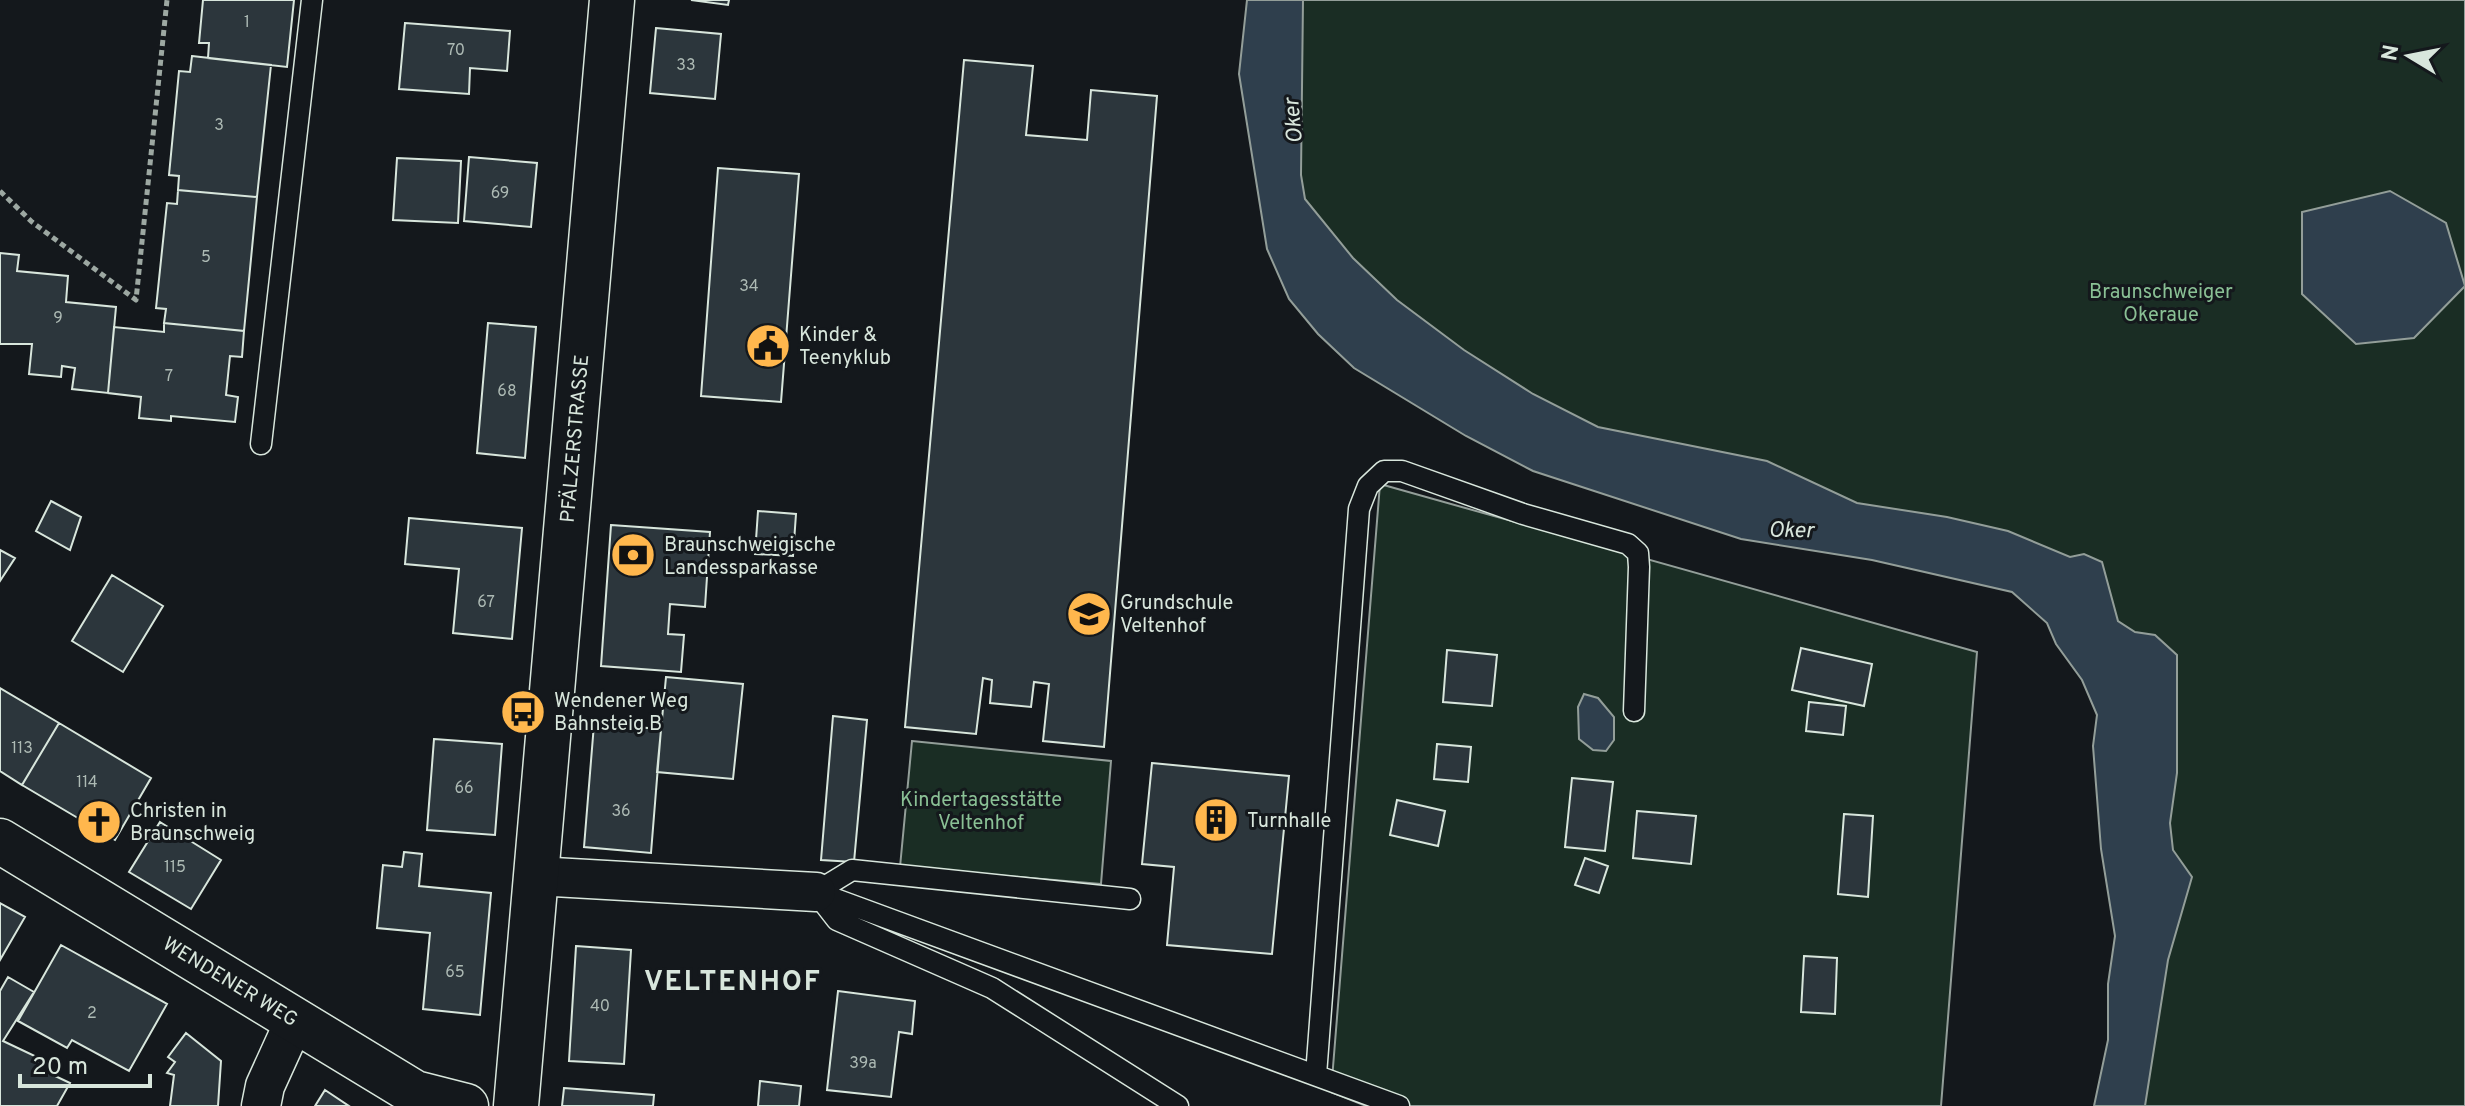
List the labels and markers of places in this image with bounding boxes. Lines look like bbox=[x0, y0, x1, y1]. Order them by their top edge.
public building icon: Kinder & Teenyklub bbox=[744, 322, 792, 370]
place label: Kinder & Teenyklub bbox=[799, 323, 891, 372]
bank icon: Braunschweigische Landessparkasse bbox=[609, 531, 657, 579]
place label: Braunschweigische Landessparkasse bbox=[664, 533, 836, 582]
school or university icon: Grundschule Veltenhof bbox=[1065, 590, 1113, 638]
place label: Grundschule Veltenhof bbox=[1120, 591, 1233, 640]
bus stop icon: Wendener Weg Bahnsteig B bbox=[499, 688, 547, 736]
place label: Wendener Weg Bahnsteig B bbox=[554, 689, 689, 738]
building icon: Turnhalle bbox=[1192, 796, 1240, 844]
church icon: Christen in Braunschweig bbox=[75, 798, 123, 846]
place label: Christen in Braunschweig bbox=[130, 799, 255, 848]
place label: Turnhalle bbox=[1247, 809, 1331, 835]

